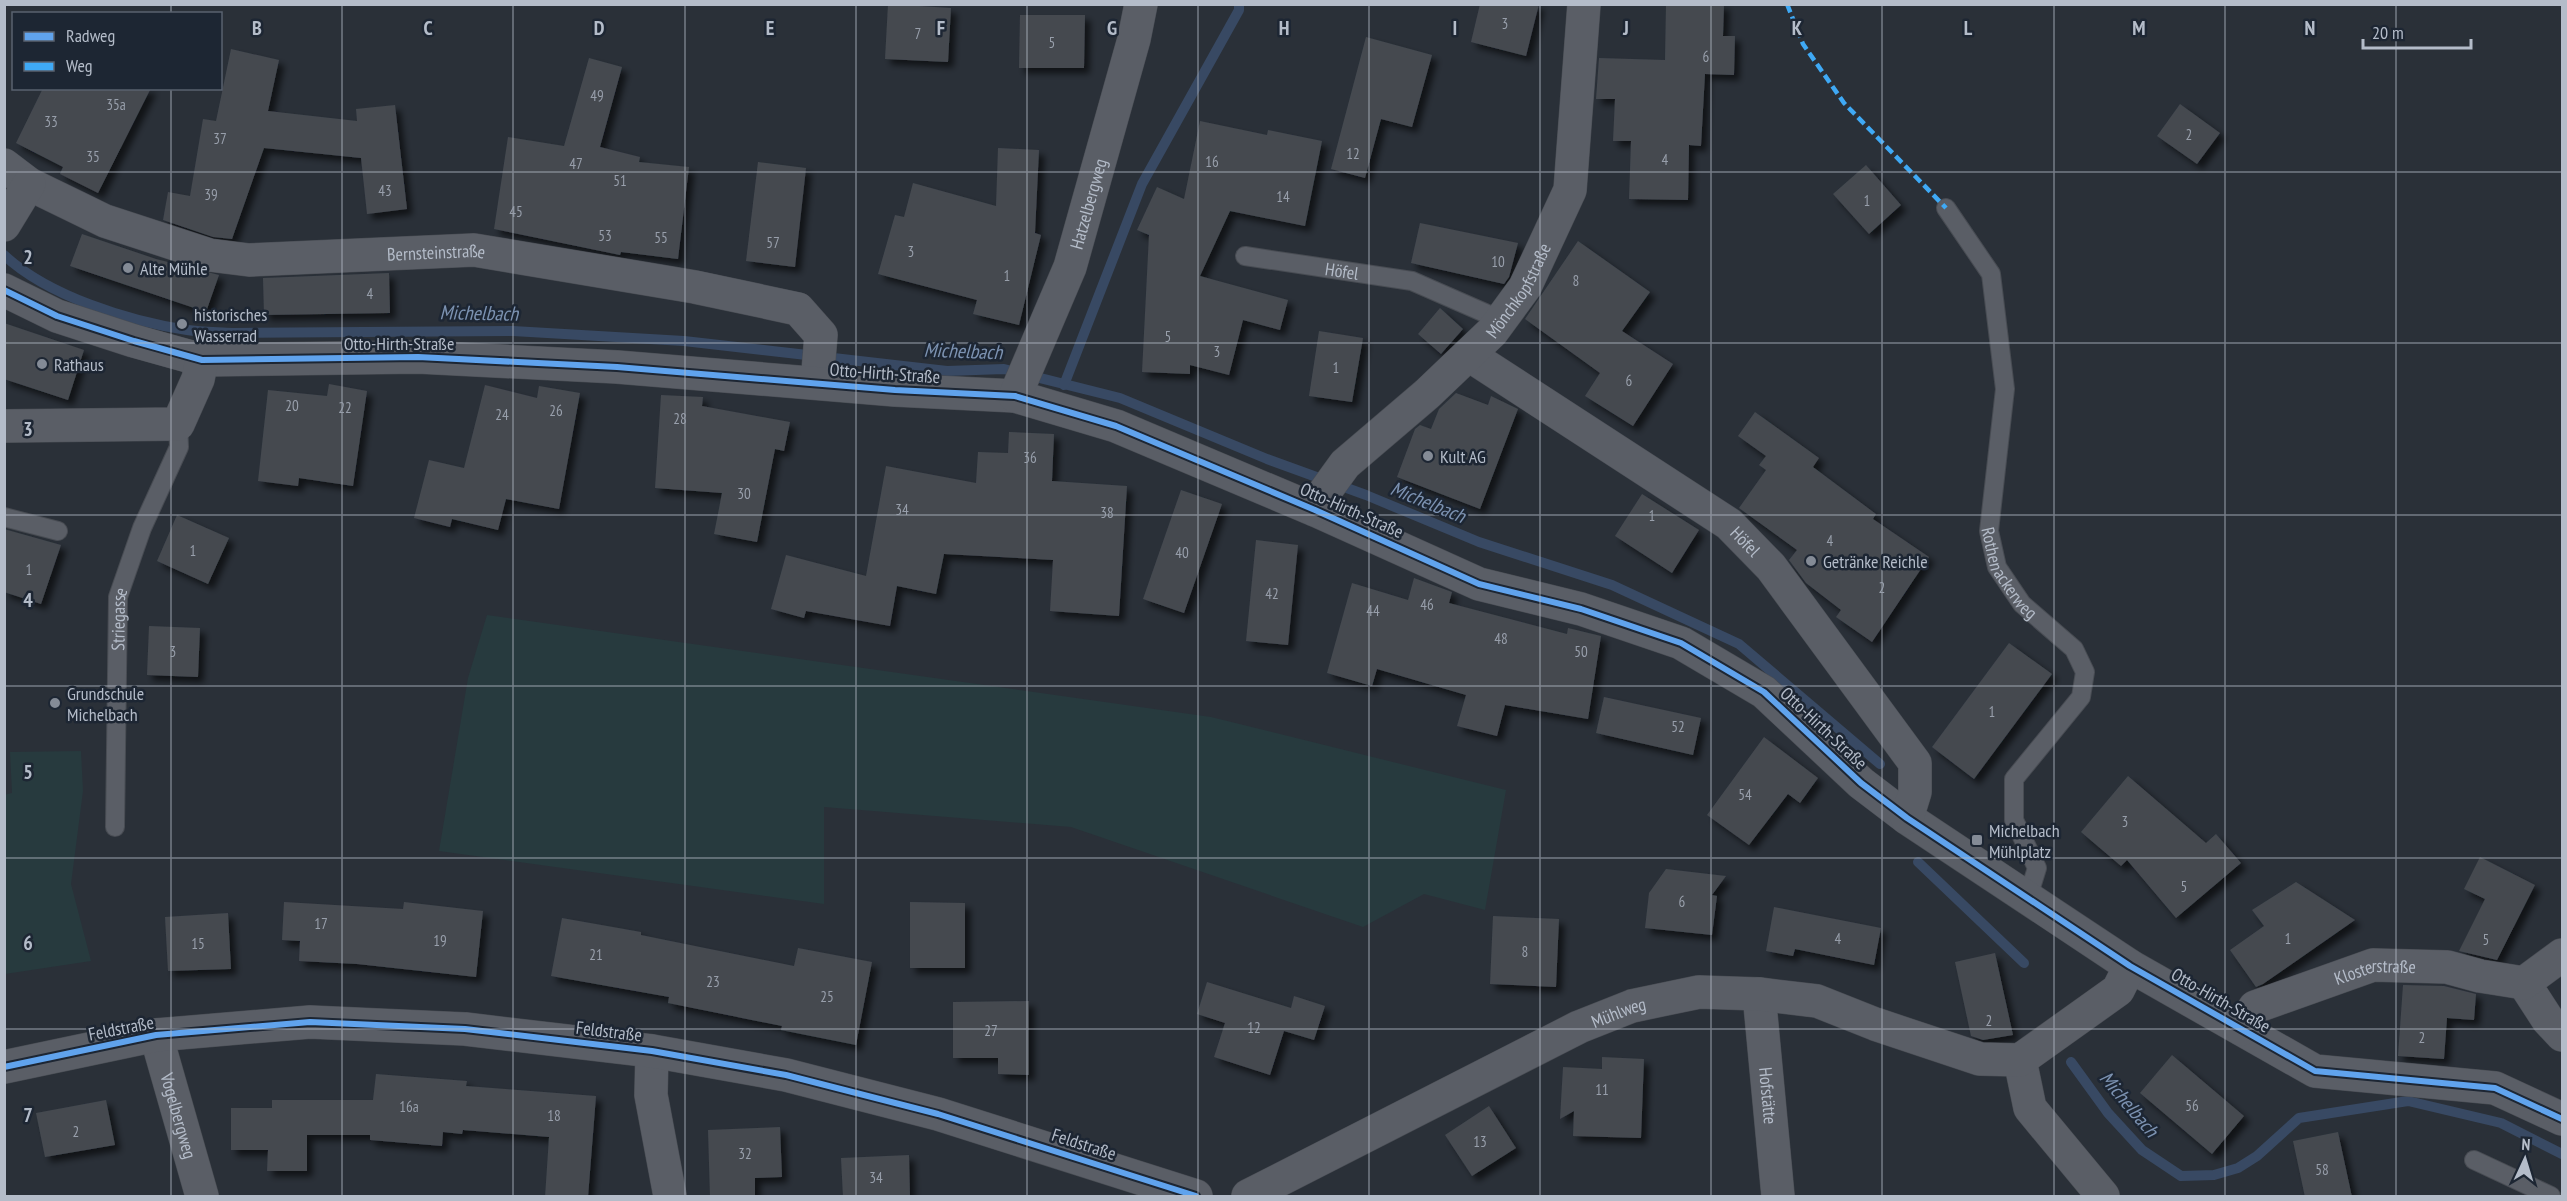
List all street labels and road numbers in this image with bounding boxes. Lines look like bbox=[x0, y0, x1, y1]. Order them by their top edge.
street label: Hatzelbergweg bbox=[1064, 156, 1111, 252]
street label: Bernsteinstraße bbox=[387, 238, 487, 265]
street label: Mönchkopfstraße bbox=[1480, 239, 1555, 343]
street label: Höfel bbox=[1324, 257, 1361, 284]
street label: Otto-Hirth-Straße bbox=[344, 332, 454, 355]
street label: Otto-Hirth-Straße bbox=[829, 358, 941, 388]
street label: Otto-Hirth-Straße bbox=[1297, 477, 1407, 543]
street label: Höfel bbox=[1726, 521, 1766, 562]
street label: Rothenackerweg bbox=[1977, 525, 2042, 624]
street label: Striegasse bbox=[106, 584, 132, 651]
street label: Otto-Hirth-Straße bbox=[1776, 682, 1872, 774]
street label: Klosterstraße bbox=[2331, 953, 2416, 989]
street label: Otto-Hirth-Straße bbox=[2167, 962, 2275, 1038]
street label: Mühlweg bbox=[1588, 992, 1648, 1033]
street label: Feldstraße bbox=[86, 1010, 156, 1046]
street label: Feldstraße bbox=[575, 1016, 643, 1046]
street label: Hofstätte bbox=[1754, 1066, 1783, 1125]
street label: Vogelbergweg bbox=[156, 1069, 202, 1161]
street label: Feldstraße bbox=[1049, 1123, 1119, 1165]

